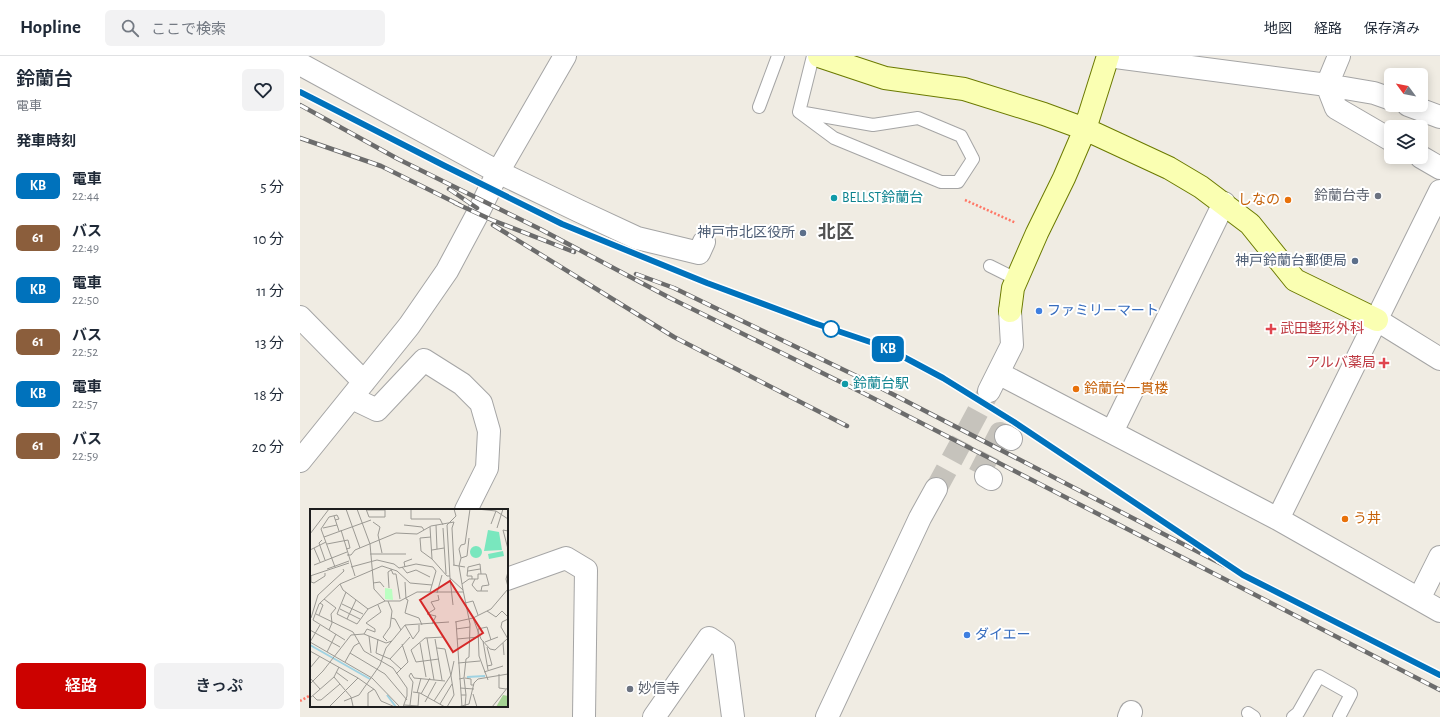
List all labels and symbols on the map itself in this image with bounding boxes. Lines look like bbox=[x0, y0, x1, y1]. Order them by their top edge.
north arrow bbox=[1384, 68, 1428, 112]
place label: 鈴蘭台寺 bbox=[1314, 187, 1370, 203]
place label: BELLST鈴蘭台 bbox=[842, 189, 923, 205]
marker: 鈴蘭台寺 bbox=[1373, 191, 1383, 201]
place label: しなの bbox=[1238, 192, 1280, 207]
marker: BELLST鈴蘭台 bbox=[829, 193, 839, 203]
marker: しなの bbox=[1283, 195, 1293, 205]
district label: 北区 bbox=[818, 223, 854, 242]
place label: 神戸市北区役所 bbox=[697, 224, 795, 240]
marker: 神戸市北区役所 bbox=[798, 228, 808, 238]
place label: 神戸鈴蘭台郵便局 bbox=[1235, 252, 1347, 268]
marker: 神戸鈴蘭台郵便局 bbox=[1350, 256, 1360, 266]
place label: ファミリーマート bbox=[1047, 304, 1159, 318]
marker: ファミリーマート bbox=[1034, 306, 1044, 316]
unlabelled marker bbox=[822, 320, 840, 338]
place label: 武田整形外科 bbox=[1280, 320, 1364, 336]
marker: 武田整形外科 bbox=[1265, 323, 1277, 335]
line badge: KB bbox=[870, 336, 906, 362]
place label: アルバ薬局 bbox=[1306, 355, 1376, 370]
marker: アルバ薬局 bbox=[1379, 358, 1389, 368]
place label: 鈴蘭台駅 bbox=[853, 375, 909, 391]
marker: 鈴蘭台駅 bbox=[840, 379, 850, 389]
place label: 鈴蘭台一貫楼 bbox=[1084, 380, 1169, 396]
marker: 鈴蘭台一貫楼 bbox=[1071, 384, 1081, 394]
inset map bbox=[310, 509, 508, 707]
place label: う丼 bbox=[1353, 510, 1381, 526]
marker: う丼 bbox=[1340, 514, 1350, 524]
place label: ダイエー bbox=[975, 627, 1031, 642]
marker: ダイエー bbox=[962, 630, 972, 640]
place label: 妙信寺 bbox=[638, 681, 680, 696]
marker: 妙信寺 bbox=[625, 684, 635, 694]

